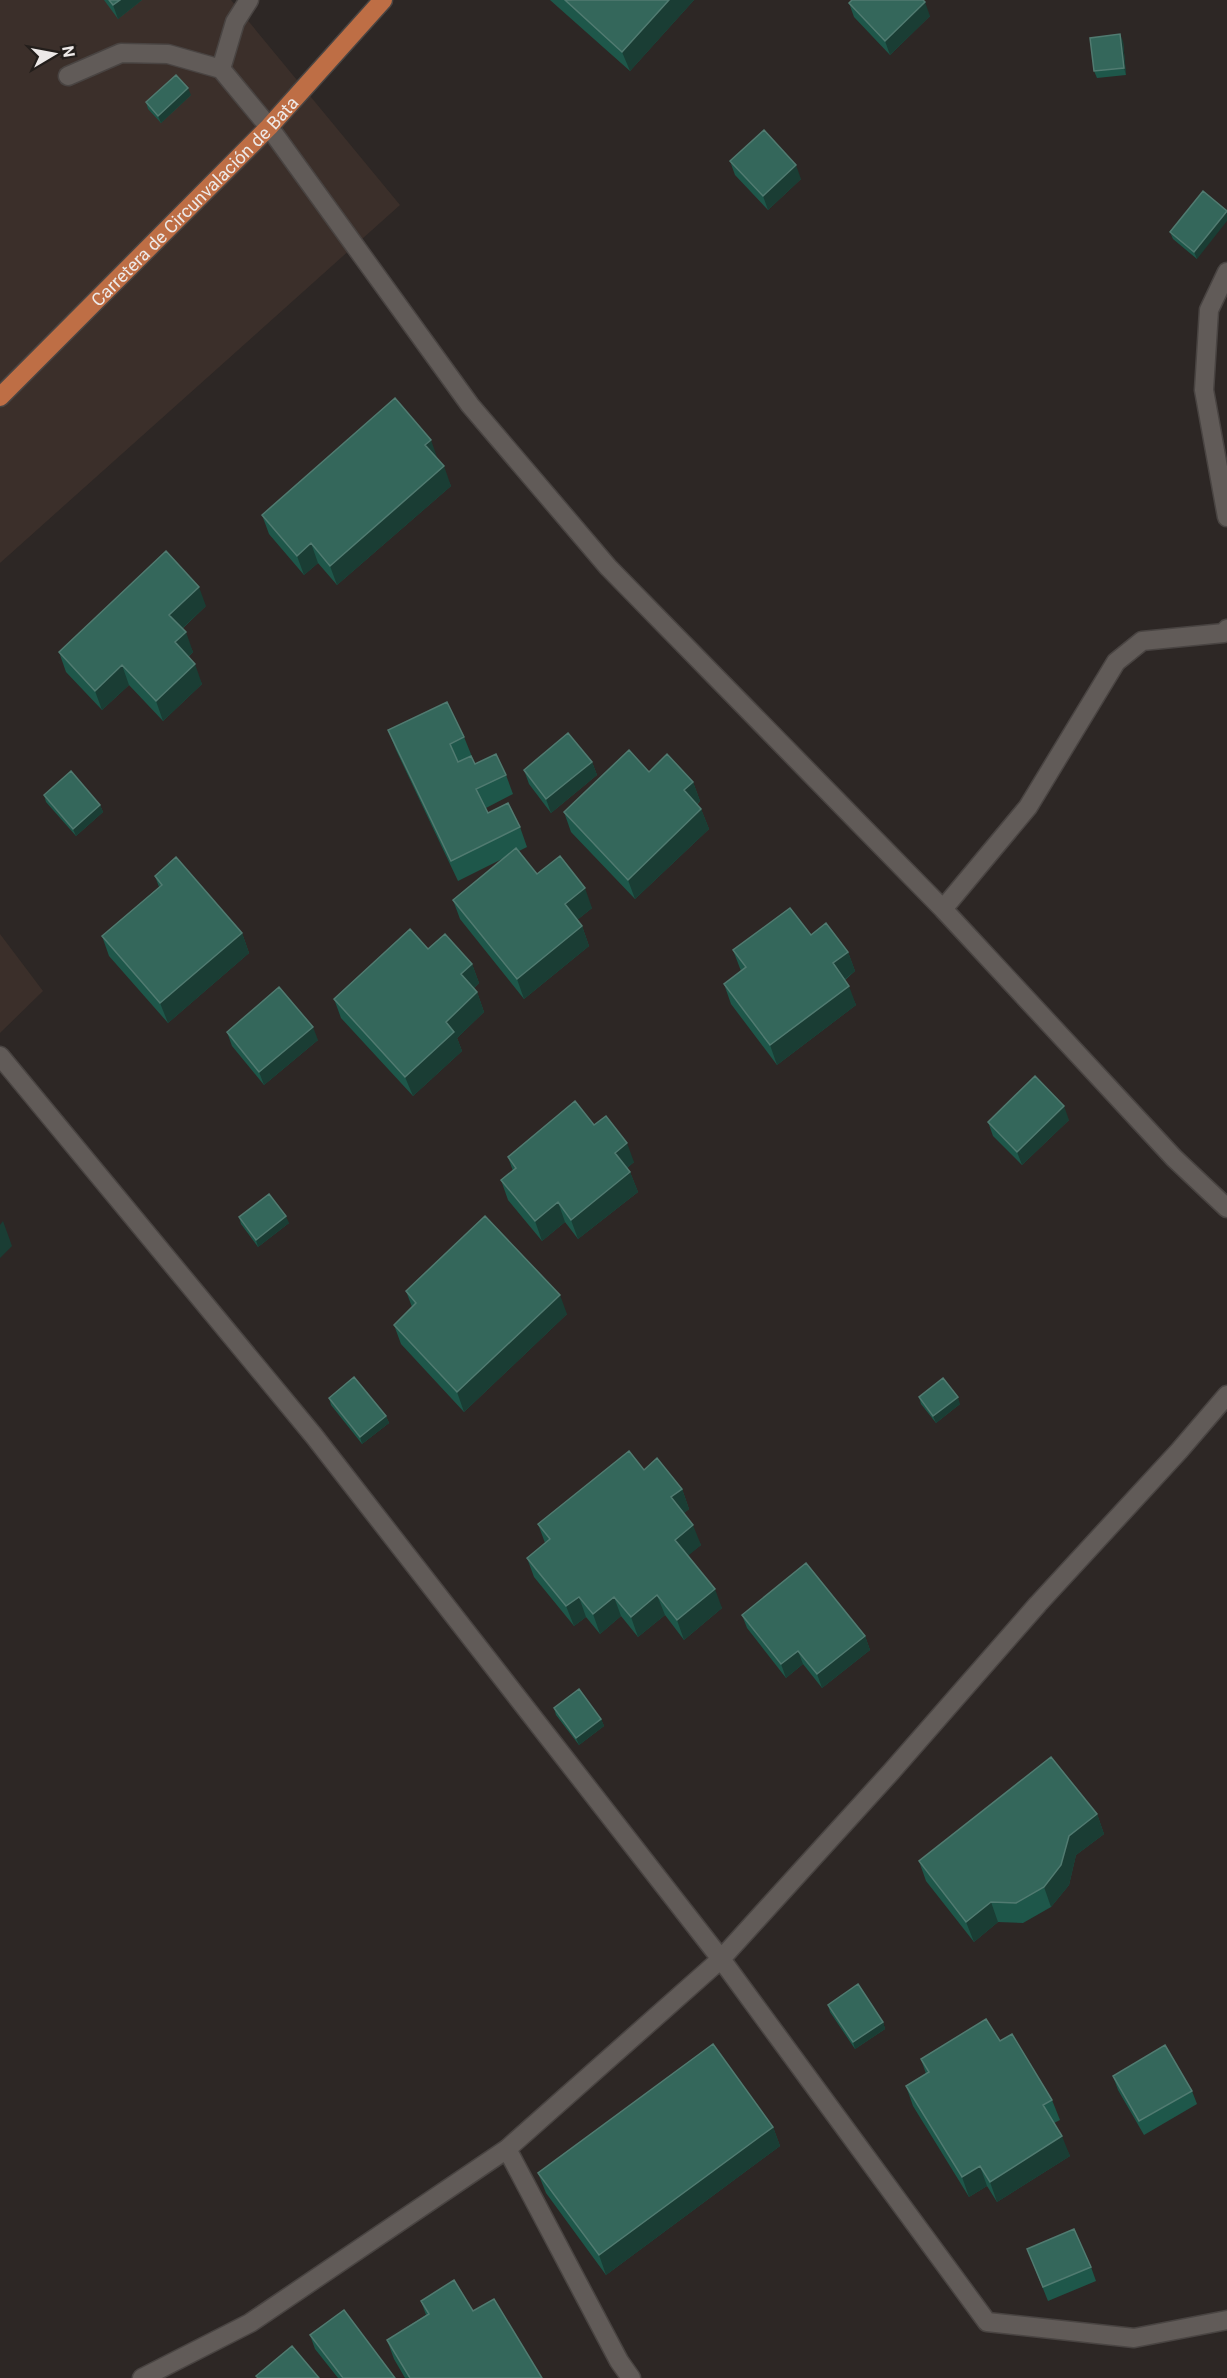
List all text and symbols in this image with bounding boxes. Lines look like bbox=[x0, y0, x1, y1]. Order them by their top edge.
north arrow bbox=[24, 24, 84, 84]
text: N bbox=[58, 44, 79, 59]
street label: Carretera de Circunvalación de Bata bbox=[86, 92, 302, 310]

